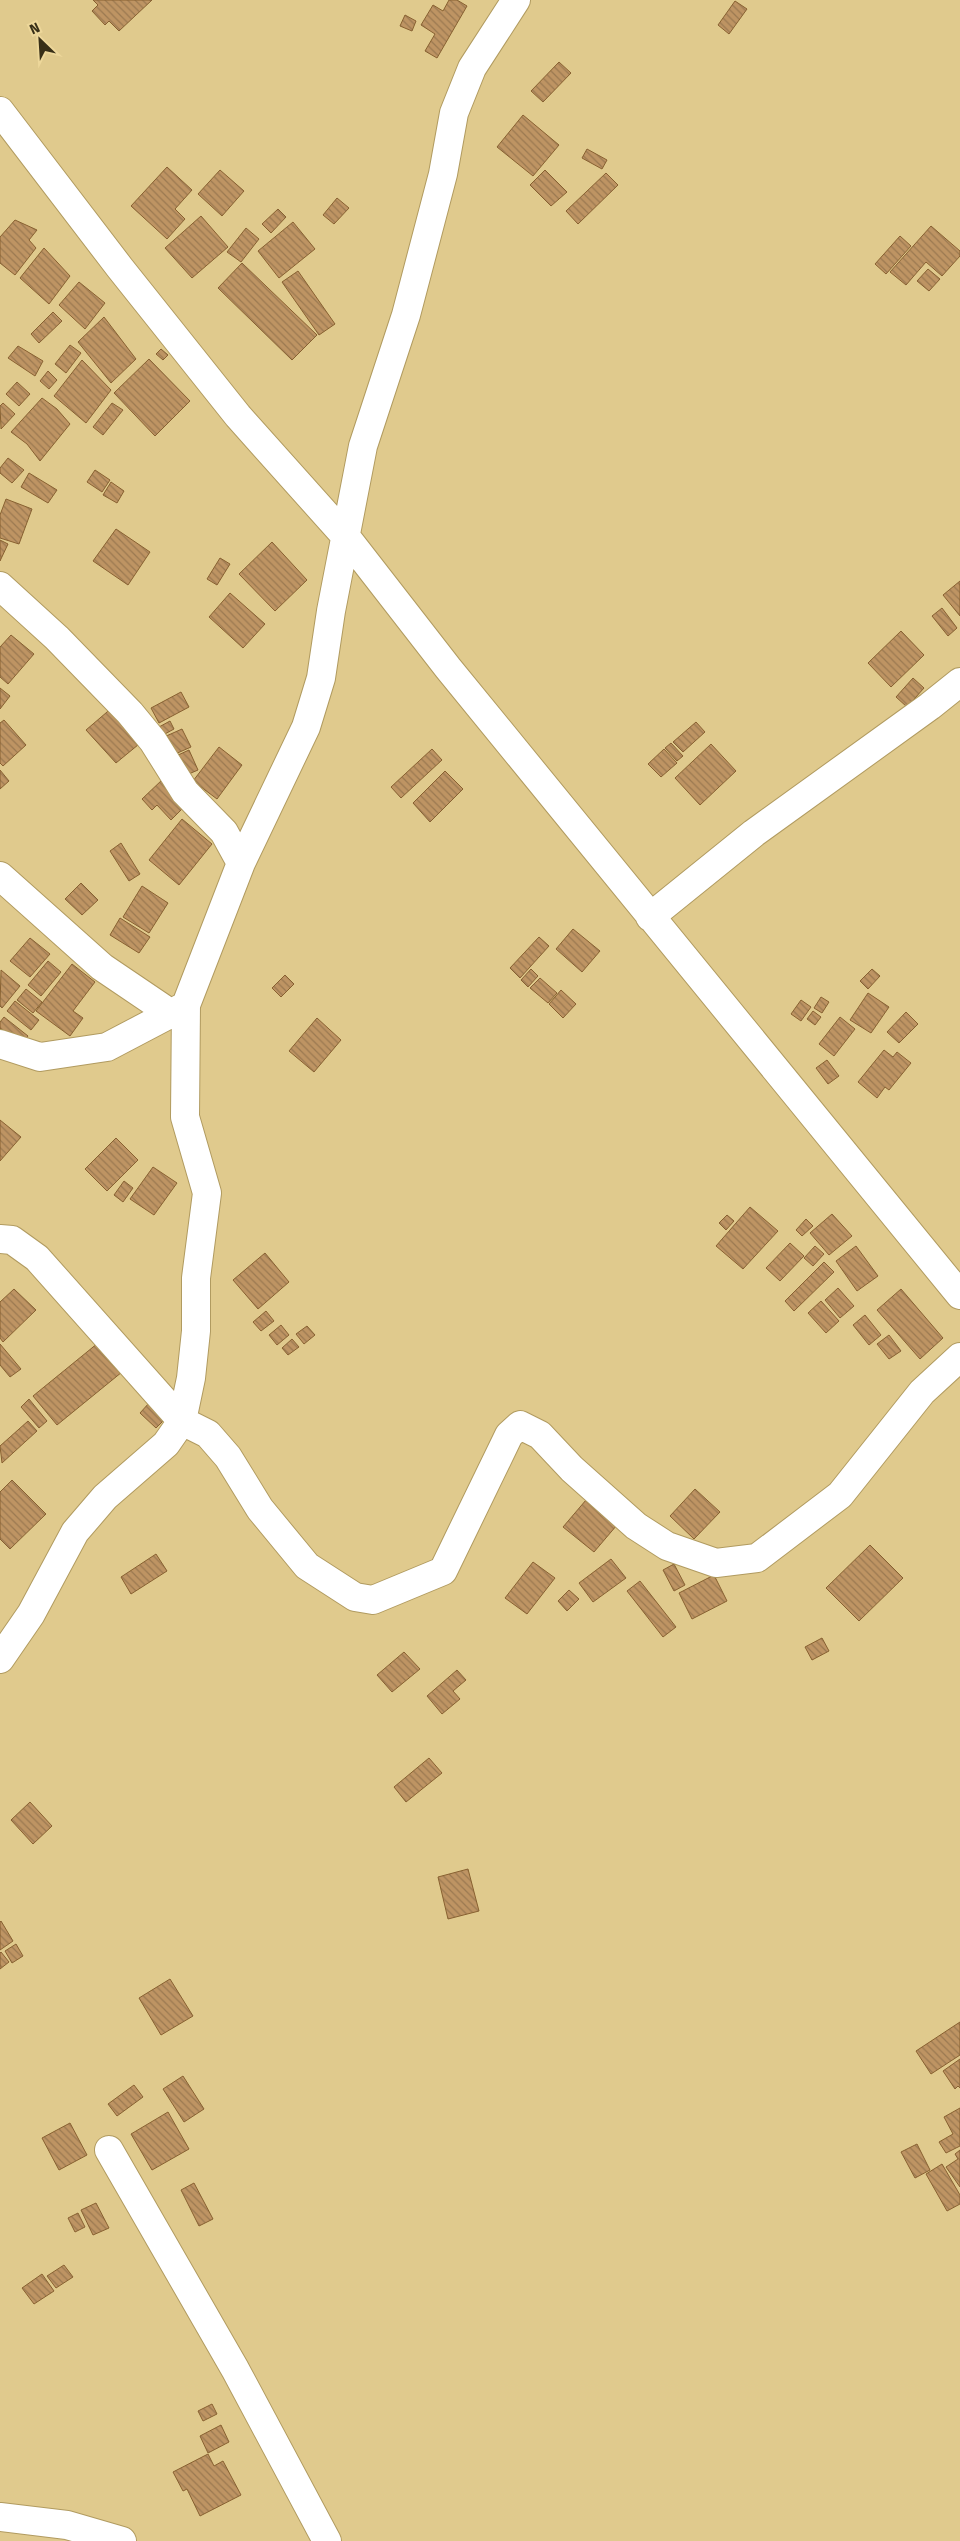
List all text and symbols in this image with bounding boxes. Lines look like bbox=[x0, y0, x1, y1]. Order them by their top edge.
north arrow bbox=[15, 15, 65, 65]
text: N bbox=[27, 19, 43, 38]

